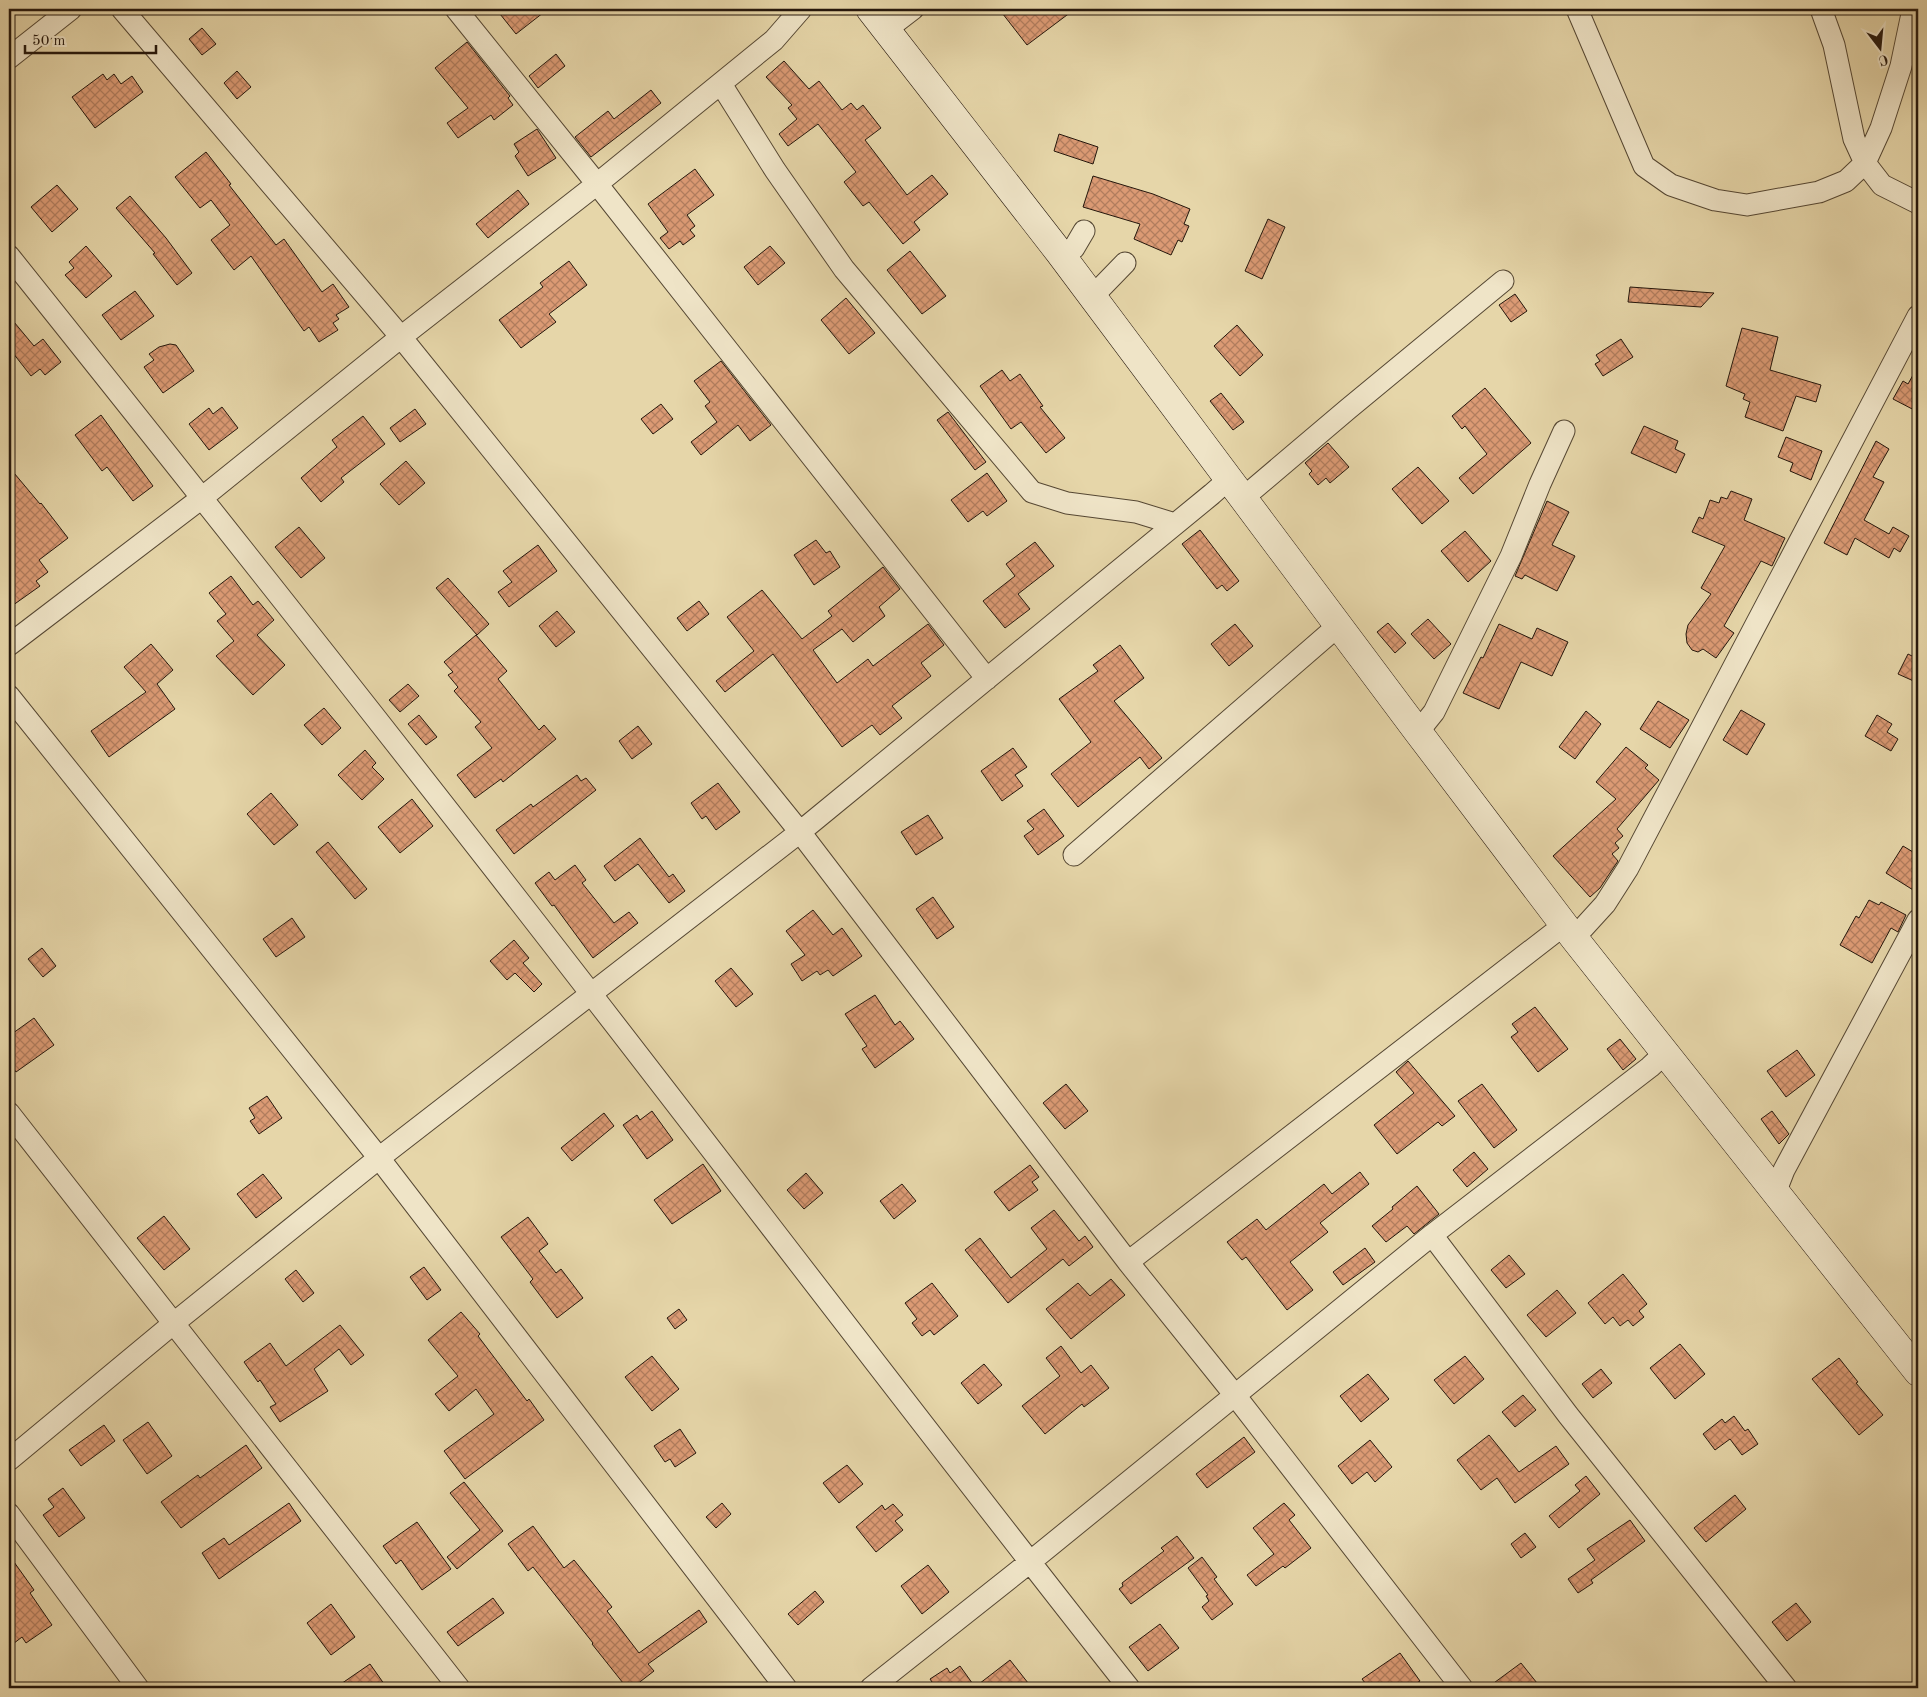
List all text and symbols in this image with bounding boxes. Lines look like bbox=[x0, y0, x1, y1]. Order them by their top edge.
scale bar bbox=[25, 22, 156, 54]
north arrow bbox=[1854, 22, 1904, 72]
text: 50 m bbox=[32, 34, 66, 49]
text: С bbox=[1877, 52, 1890, 68]

